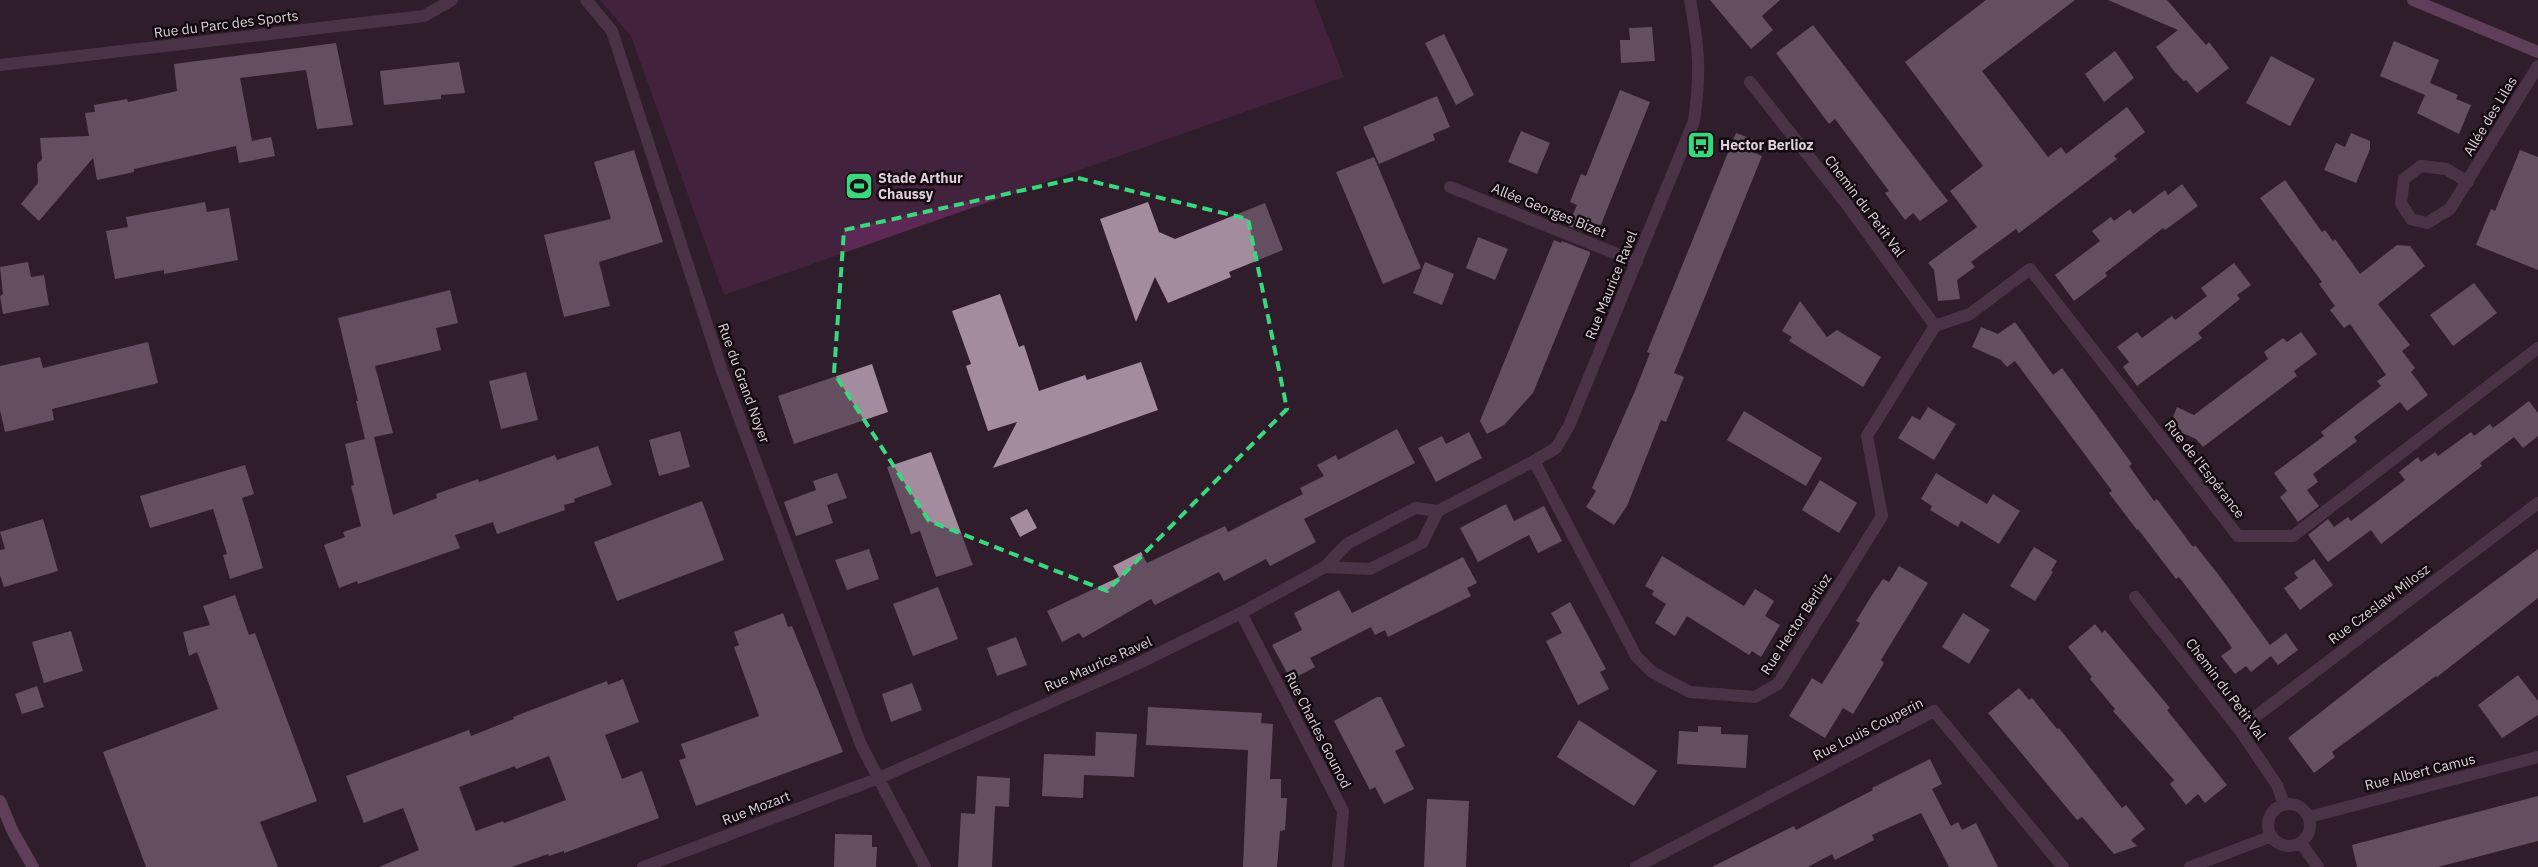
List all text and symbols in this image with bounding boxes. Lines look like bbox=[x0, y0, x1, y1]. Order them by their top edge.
street label: Rue du Parc des Sports bbox=[153, 6, 299, 42]
street label: Allée des Lilas bbox=[2459, 73, 2521, 159]
bus stop icon: Hector Berlioz bbox=[1686, 130, 1716, 160]
place label: Hector Berlioz bbox=[1720, 136, 1814, 154]
street label: Chemin du Petit Val bbox=[1821, 152, 1909, 261]
place label: Stade Arthur Chaussy bbox=[878, 169, 963, 203]
sports icon: Stade Arthur Chaussy bbox=[844, 171, 874, 201]
street label: Allée Georges Bizet bbox=[1489, 179, 1609, 241]
street label: Rue Maurice Ravel bbox=[1581, 228, 1641, 342]
street label: Rue du Grand Noyer bbox=[714, 321, 774, 445]
street label: Rue de l'Espérance bbox=[2161, 416, 2249, 522]
street label: Rue Czeslaw Milosz bbox=[2325, 560, 2434, 648]
street label: Rue Hector Berlioz bbox=[1757, 570, 1836, 678]
street label: Rue Maurice Ravel bbox=[1041, 632, 1155, 696]
street label: Chemin du Petit Val bbox=[2182, 635, 2270, 744]
street label: Rue Charles Gounod bbox=[1281, 669, 1355, 791]
street label: Rue Louis Couperin bbox=[1810, 693, 1926, 765]
street label: Rue Albert Camus bbox=[2363, 750, 2477, 794]
street label: Rue Mozart bbox=[720, 787, 793, 829]

